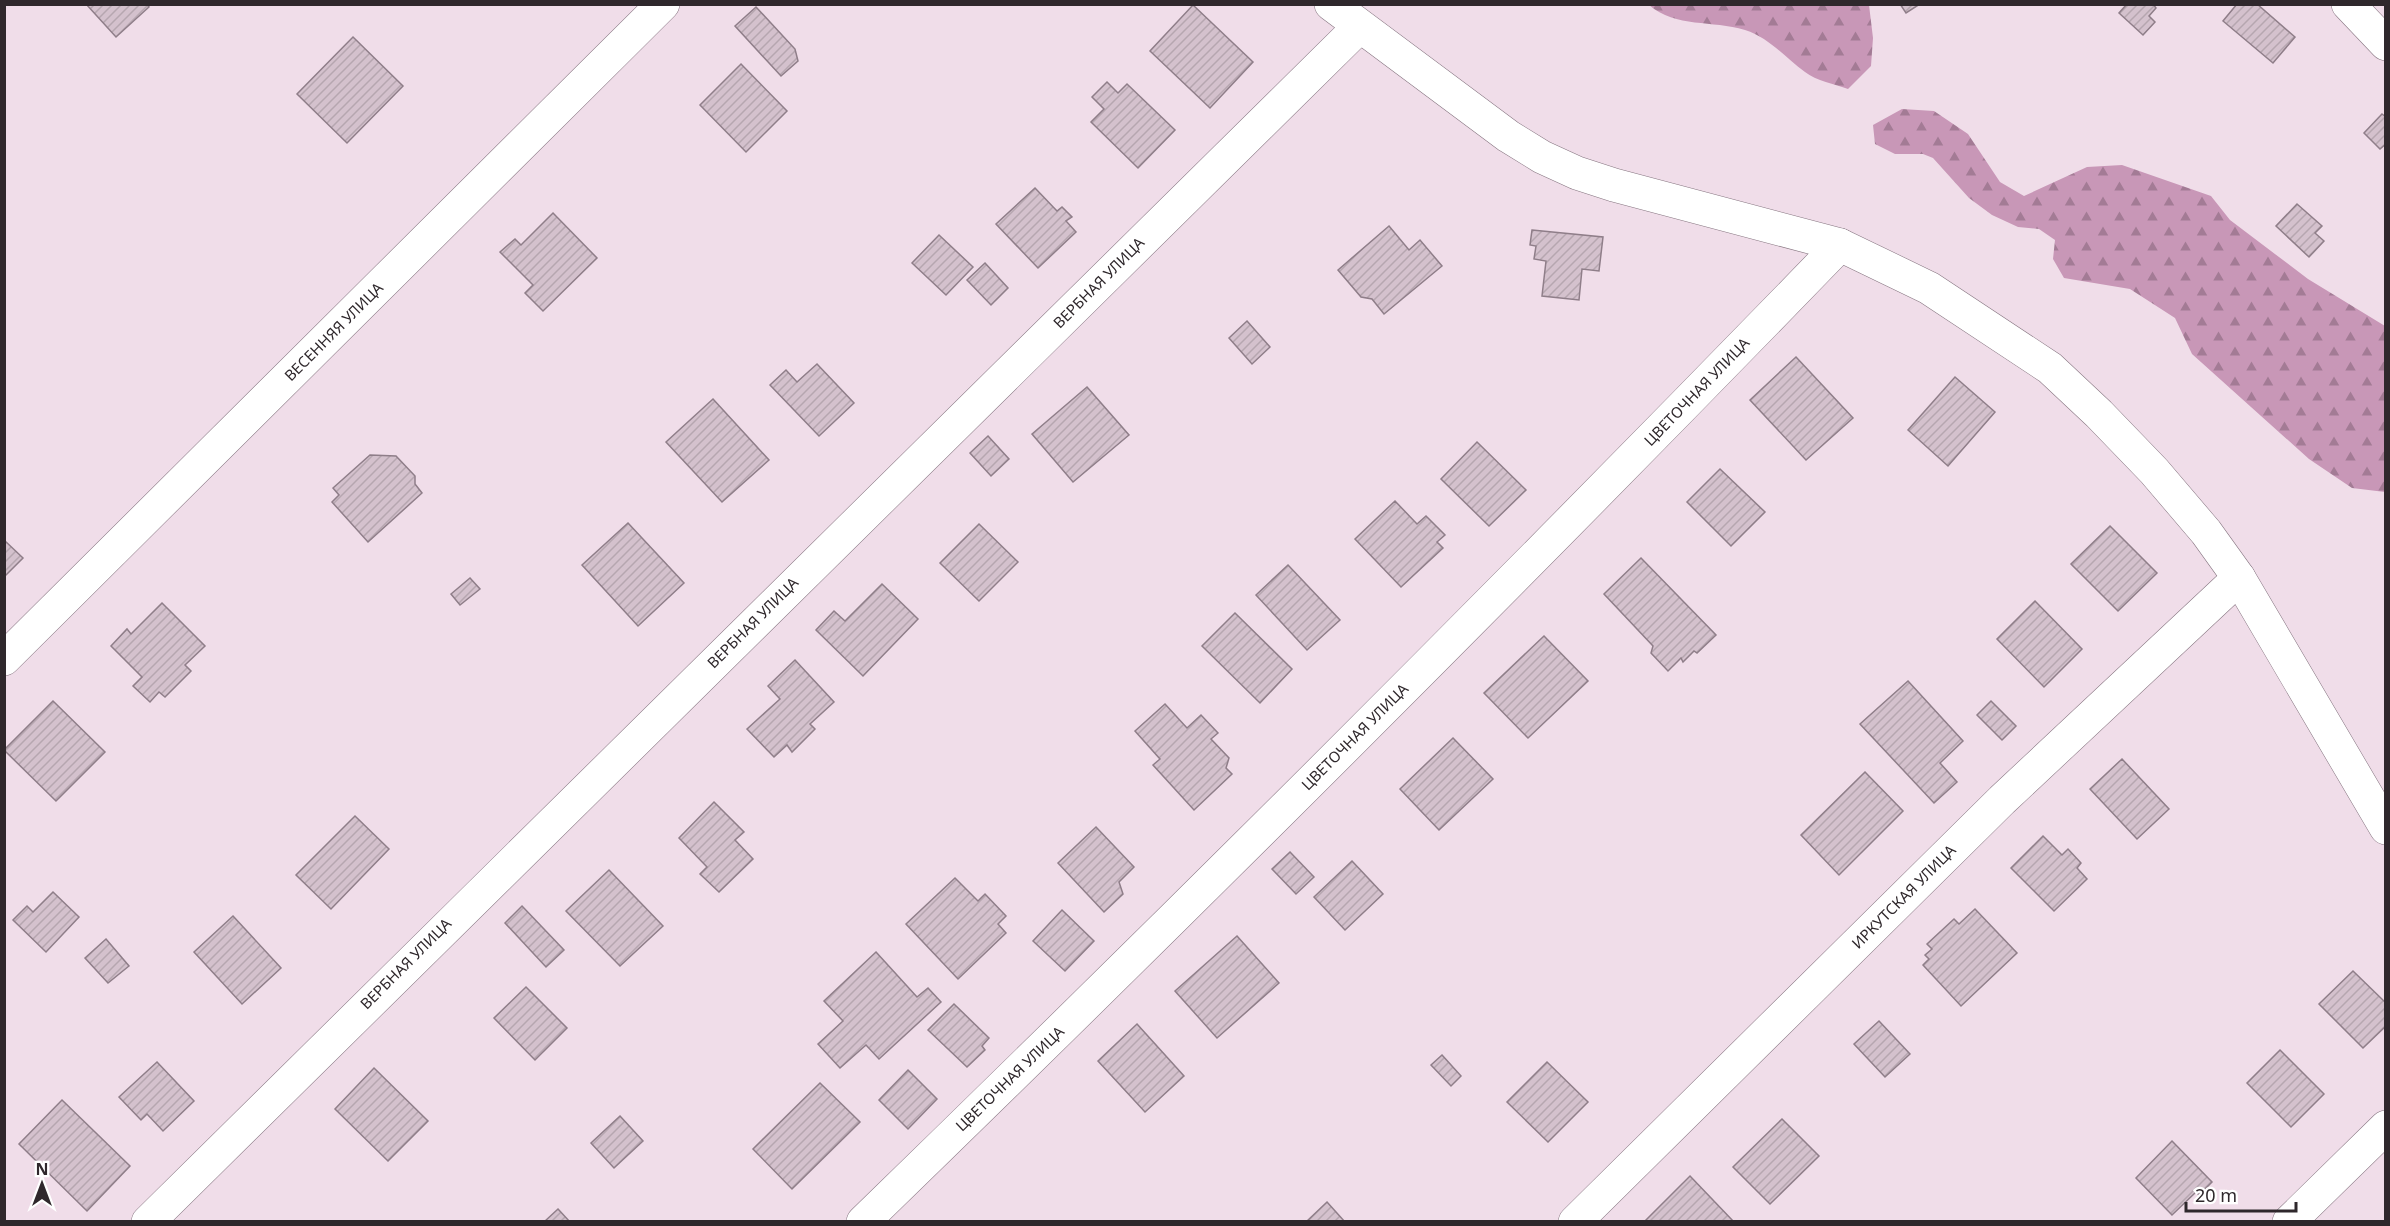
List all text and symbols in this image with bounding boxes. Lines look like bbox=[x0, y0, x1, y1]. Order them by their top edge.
street label: ВЕРБНАЯ УЛИЦА bbox=[1048, 232, 1148, 332]
street label: ВЕСЕННЯЯ УЛИЦА bbox=[280, 277, 387, 385]
street label: ЦВЕТОЧНАЯ УЛИЦА bbox=[1639, 333, 1754, 450]
street label: ВЕРБНАЯ УЛИЦА bbox=[702, 572, 802, 672]
street label: ЦВЕТОЧНАЯ УЛИЦА bbox=[1297, 678, 1412, 794]
street label: ИРКУТСКАЯ УЛИЦА bbox=[1847, 840, 1960, 953]
street label: ВЕРБНАЯ УЛИЦА bbox=[355, 913, 455, 1013]
street label: ЦВЕТОЧНАЯ УЛИЦА bbox=[951, 1021, 1068, 1135]
north arrow bbox=[12, 1154, 72, 1214]
text: N bbox=[35, 1158, 49, 1180]
scale bar bbox=[2186, 1175, 2296, 1213]
text: 20 m bbox=[2195, 1183, 2237, 1207]

